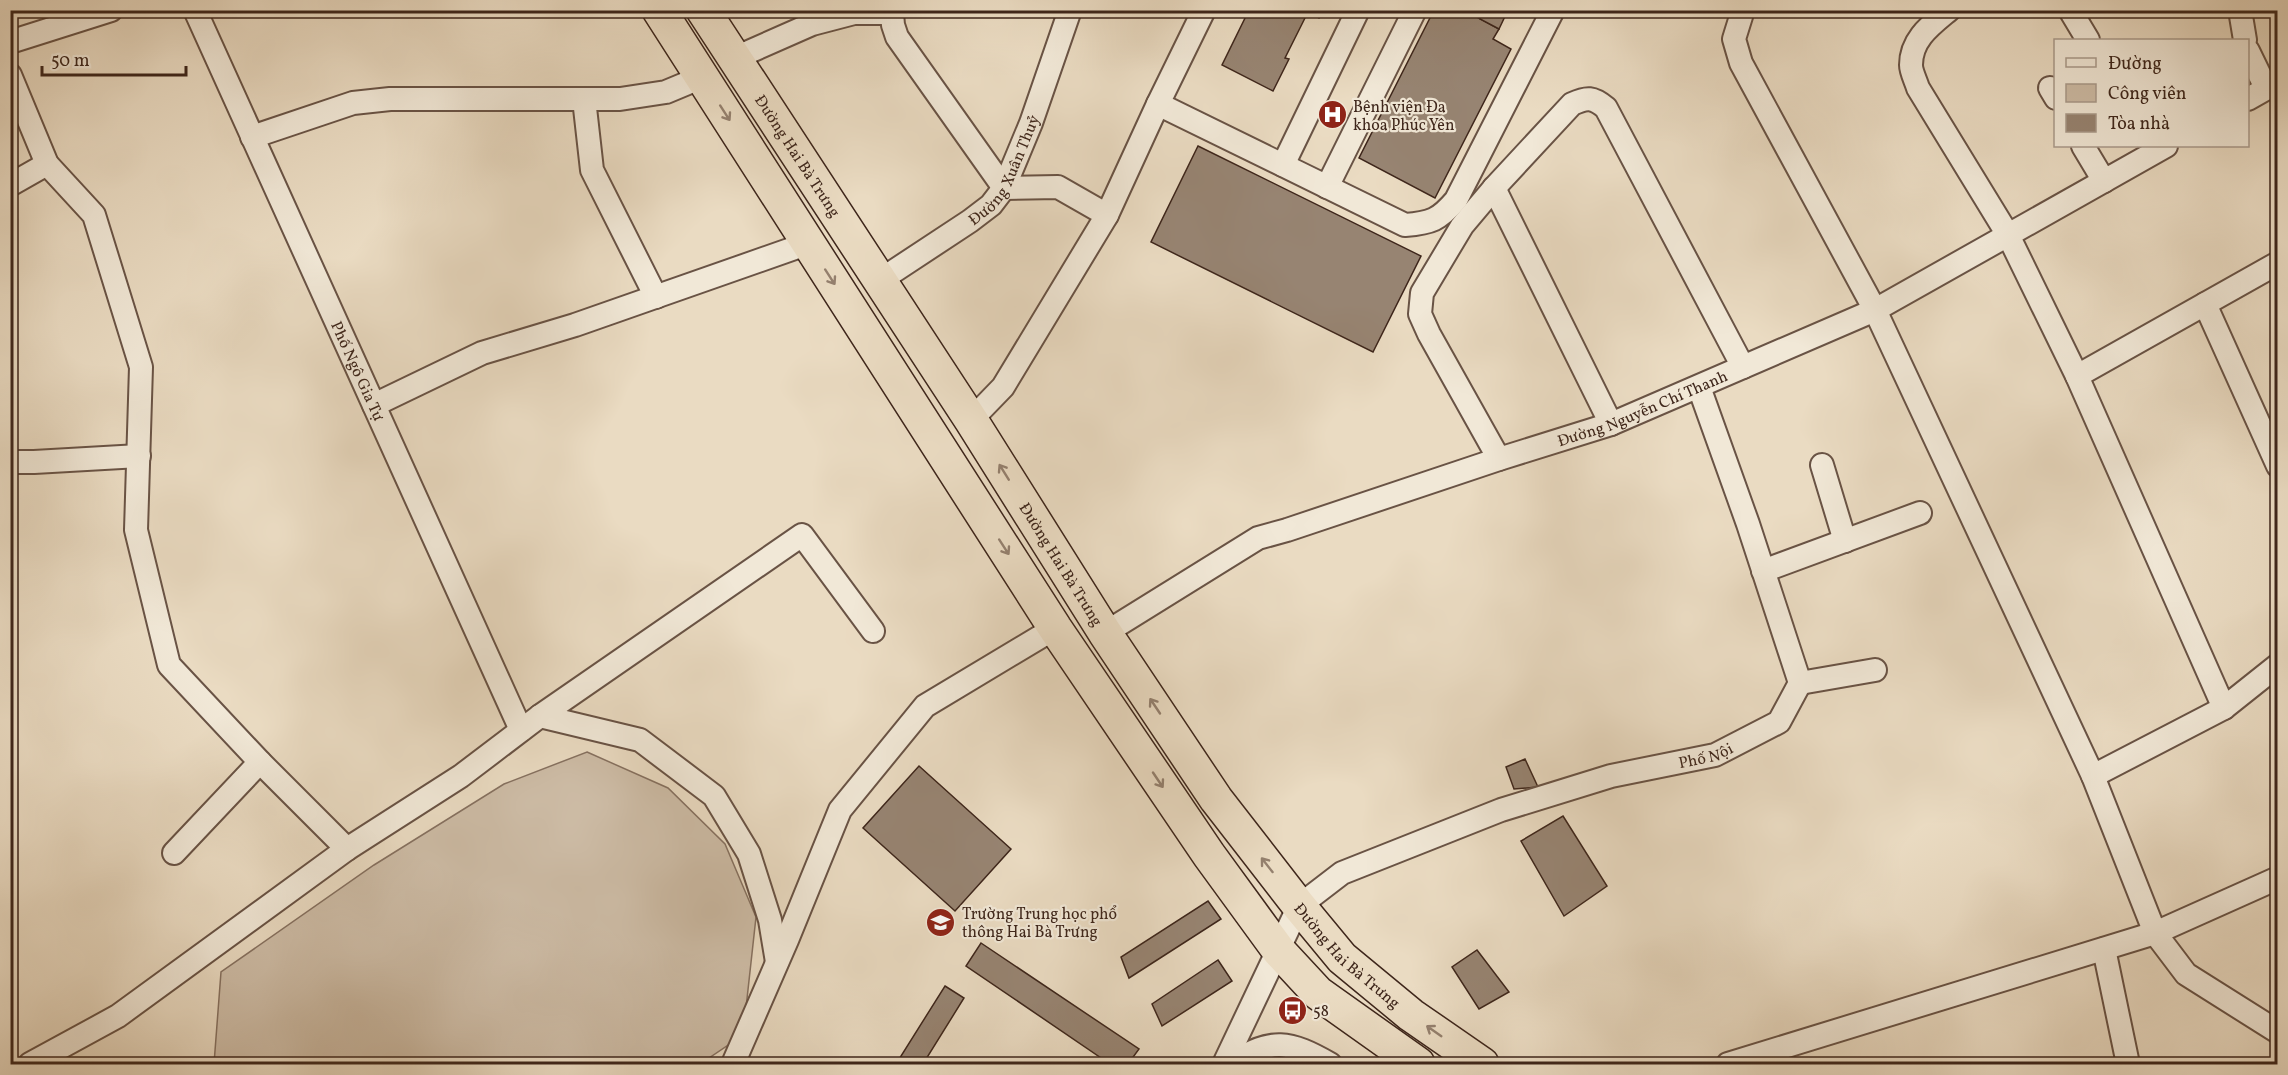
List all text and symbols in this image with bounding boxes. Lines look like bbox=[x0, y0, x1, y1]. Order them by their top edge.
scale bar bbox=[42, 39, 186, 77]
legend bbox=[2054, 39, 2249, 147]
text: 50 m bbox=[51, 49, 90, 74]
text: Đường bbox=[2108, 52, 2162, 77]
text: Công viên bbox=[2108, 82, 2187, 107]
street label: Đường Hai Bà Trưng bbox=[748, 91, 845, 222]
place label: Bệnh viện Đa khoa Phúc Yên bbox=[1353, 97, 1454, 137]
hospital icon: Bệnh viện Đa khoa Phúc Yên bbox=[1316, 99, 1348, 131]
one-way arrow bbox=[719, 104, 731, 121]
street label: Đường Xuân Thuỷ bbox=[964, 112, 1046, 231]
text: Tòa nhà bbox=[2108, 112, 2170, 137]
one-way arrow bbox=[825, 268, 837, 285]
street label: Phố Ngô Gia Tự bbox=[324, 318, 389, 425]
street label: Đường Nguyễn Chí Thanh bbox=[1555, 366, 1732, 453]
one-way arrow bbox=[997, 463, 1010, 480]
street label: Đường Hai Bà Trưng bbox=[1013, 499, 1107, 631]
one-way arrow bbox=[998, 538, 1010, 555]
one-way arrow bbox=[1148, 698, 1160, 715]
street label: Phố Nội bbox=[1677, 738, 1738, 775]
one-way arrow bbox=[1152, 771, 1164, 787]
one-way arrow bbox=[1261, 857, 1274, 873]
street label: Đường Hai Bà Trưng bbox=[1288, 899, 1404, 1015]
place label: Trường Trung học phổ thông Hai Bà Trưng bbox=[962, 904, 1117, 944]
school or university icon: Trường Trung học phổ thông Hai Bà Trưng bbox=[925, 906, 957, 938]
bus stop icon: 58 bbox=[1276, 994, 1308, 1026]
place label: 58 bbox=[1313, 1001, 1329, 1023]
one-way arrow bbox=[1427, 1025, 1443, 1037]

